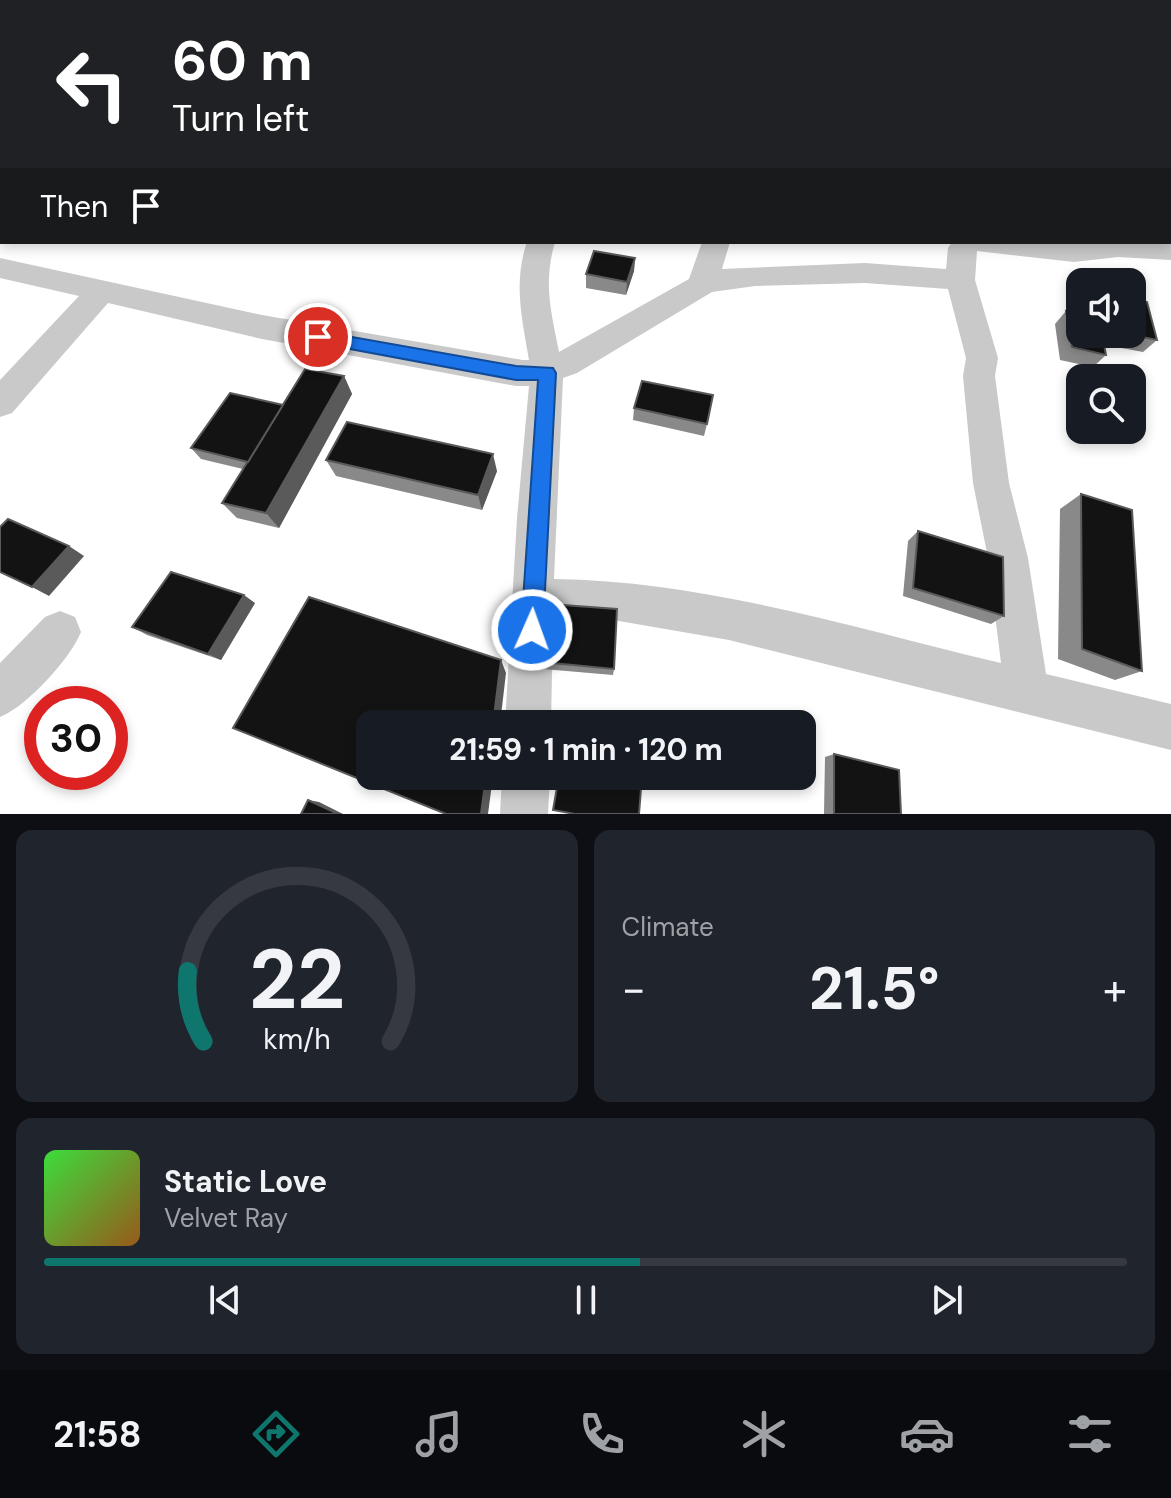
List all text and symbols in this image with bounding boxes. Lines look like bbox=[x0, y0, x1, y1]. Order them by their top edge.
text: 60 m bbox=[172, 24, 313, 97]
icon: left bbox=[40, 32, 144, 136]
text: Turn left bbox=[172, 95, 309, 142]
icon: arrive bbox=[124, 184, 168, 228]
text: Then bbox=[40, 187, 108, 226]
map controls bbox=[1066, 268, 1146, 444]
button: sound bbox=[1066, 268, 1146, 348]
pin bbox=[284, 303, 352, 371]
icon: arrive bbox=[296, 315, 340, 359]
button: search bbox=[1066, 364, 1146, 444]
position arrow bbox=[490, 588, 574, 672]
speed limit sign: 30 bbox=[24, 686, 128, 790]
text: 21:59 · 1 min · 120 m bbox=[449, 730, 723, 769]
text: Climate bbox=[622, 910, 714, 944]
text: 22 bbox=[249, 925, 345, 1034]
text: 21.5° bbox=[809, 949, 940, 1028]
text: − bbox=[622, 960, 646, 1018]
text: + bbox=[1103, 960, 1127, 1018]
text: km/h bbox=[263, 1021, 331, 1058]
text: Static Love bbox=[164, 1162, 327, 1201]
text: Velvet Ray bbox=[164, 1201, 288, 1235]
icon: previous bbox=[203, 1278, 247, 1322]
icon: pause bbox=[564, 1278, 608, 1322]
icon: next bbox=[925, 1278, 969, 1322]
icon: directions bbox=[248, 1406, 304, 1462]
icon: music bbox=[411, 1406, 467, 1462]
icon: phone bbox=[574, 1406, 630, 1462]
icon: climate bbox=[736, 1406, 792, 1462]
icon: car bbox=[899, 1406, 955, 1462]
icon: filters bbox=[1062, 1406, 1118, 1462]
text: 21:58 bbox=[53, 1411, 142, 1458]

